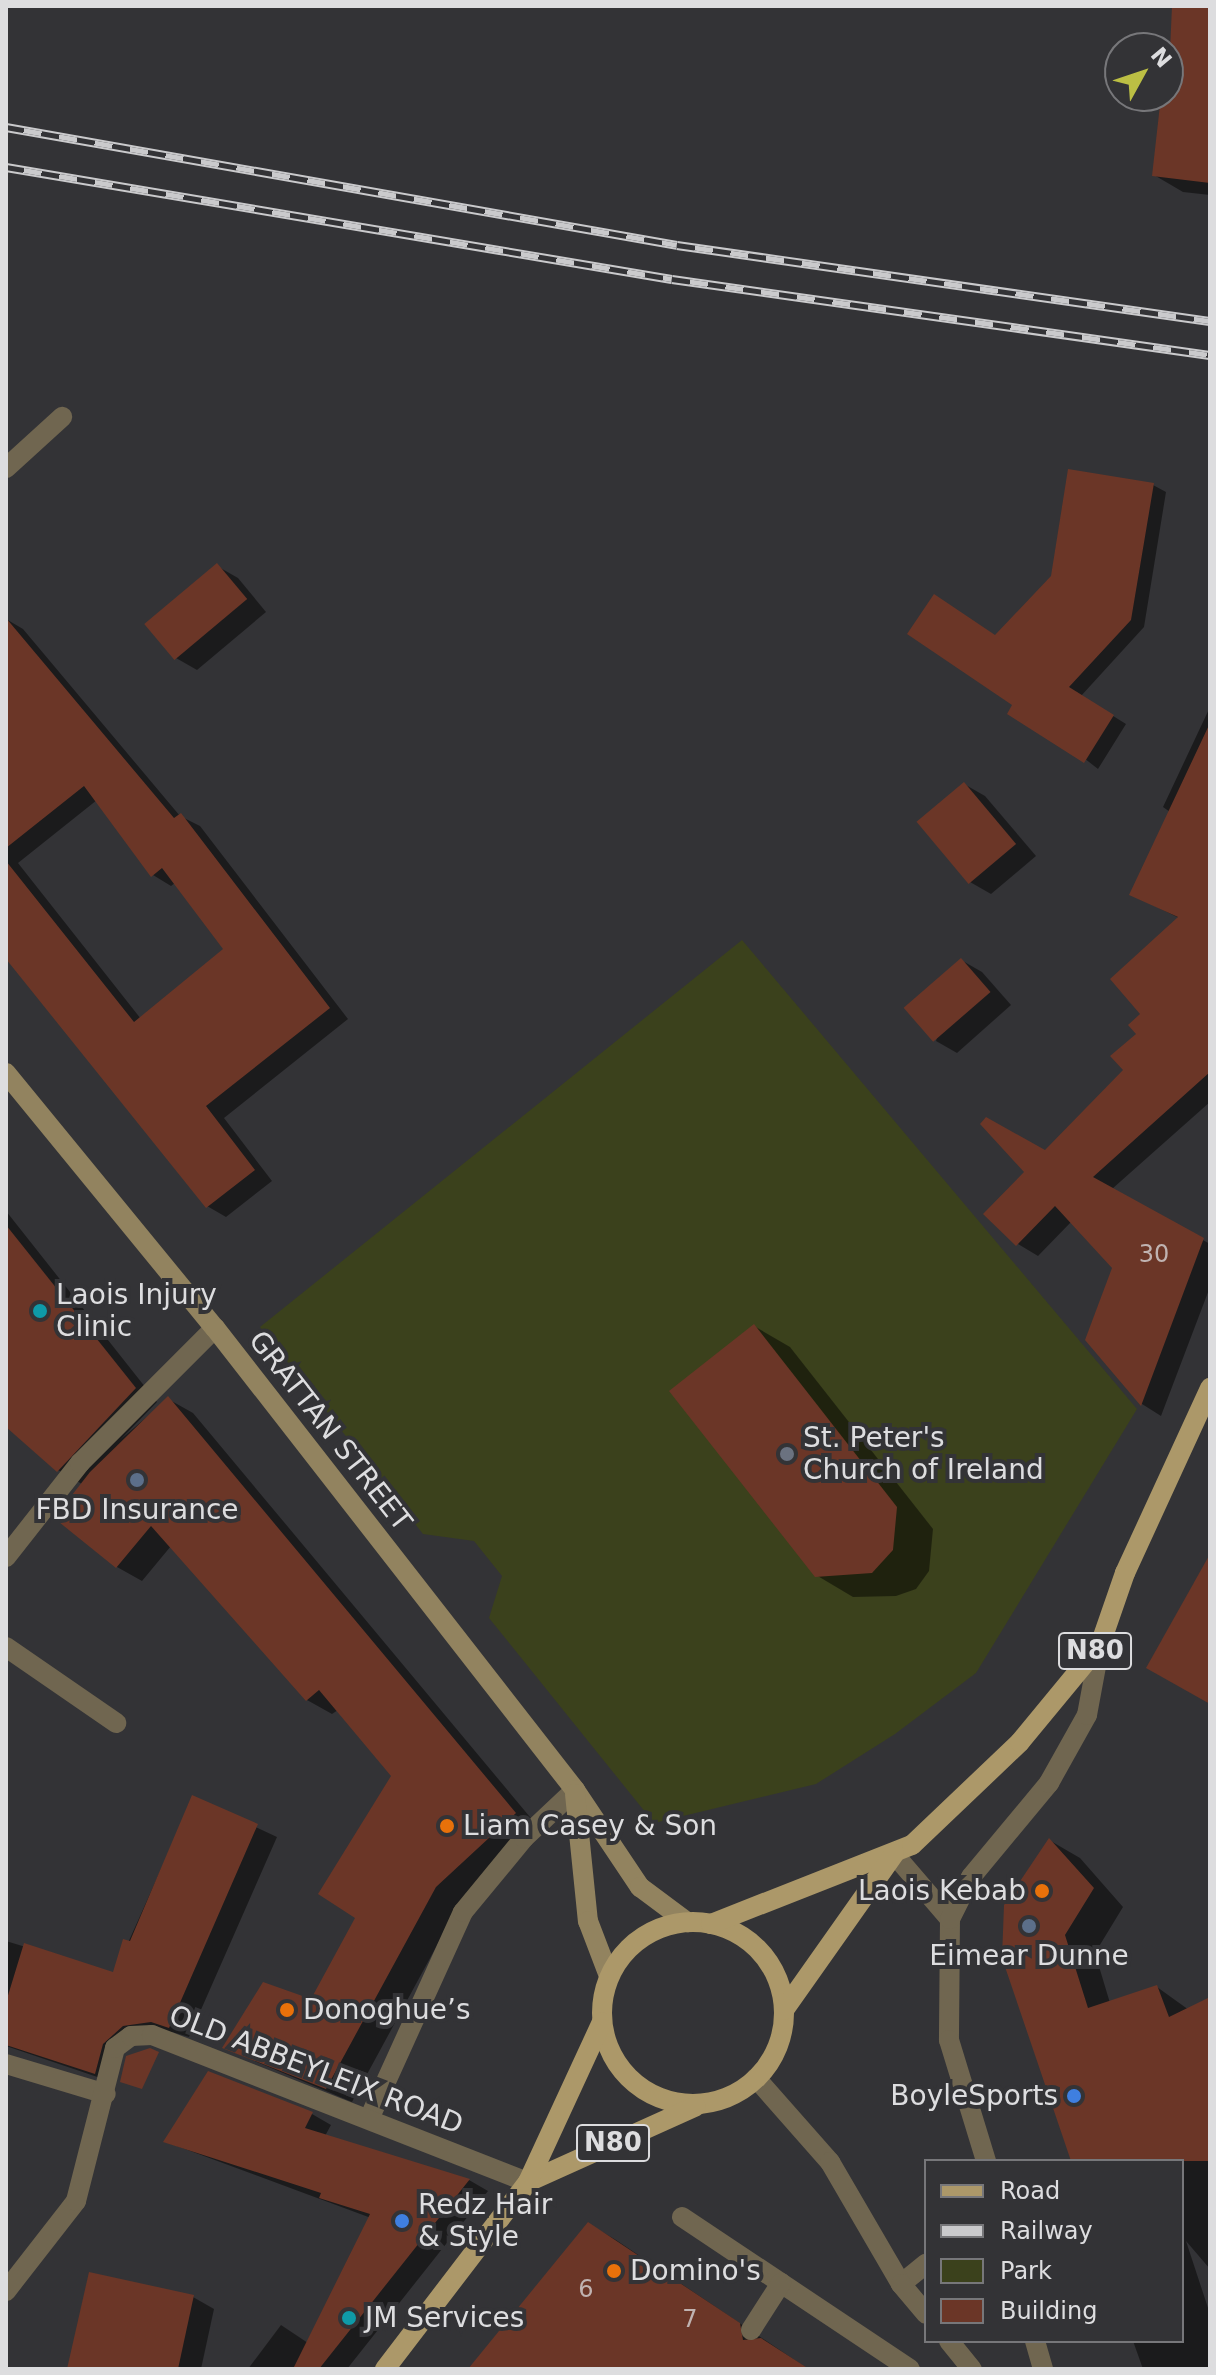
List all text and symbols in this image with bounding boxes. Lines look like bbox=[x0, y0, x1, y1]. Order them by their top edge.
north arrow bbox=[1104, 32, 1184, 112]
text: N bbox=[1146, 42, 1177, 73]
house number: 30 bbox=[1139, 1241, 1169, 1269]
place label: Laois Injury Clinic bbox=[56, 1278, 217, 1344]
marker: Laois Injury Clinic bbox=[31, 1302, 49, 1320]
street label: GRATTAN STREET bbox=[242, 1324, 418, 1538]
place label: St. Peter's Church of Ireland bbox=[803, 1421, 1044, 1487]
marker: St. Peter's Church of Ireland bbox=[778, 1445, 796, 1463]
marker: FBD Insurance bbox=[128, 1471, 146, 1489]
place label: FBD Insurance bbox=[35, 1493, 239, 1527]
road number: N80 bbox=[1057, 1629, 1133, 1673]
place label: Liam Casey & Son bbox=[463, 1809, 717, 1843]
marker: Liam Casey & Son bbox=[438, 1817, 456, 1835]
place label: Laois Kebab bbox=[858, 1874, 1026, 1908]
marker: Laois Kebab bbox=[1033, 1882, 1051, 1900]
marker: Eimear Dunne bbox=[1020, 1917, 1038, 1935]
place label: Eimear Dunne bbox=[929, 1939, 1129, 1973]
place label: Donoghue’s bbox=[303, 1993, 471, 2027]
street label: OLD ABBEYLEIX ROAD bbox=[164, 1998, 468, 2142]
marker: Donoghue’s bbox=[278, 2001, 296, 2019]
place label: BoyleSports bbox=[890, 2079, 1058, 2113]
marker: BoyleSports bbox=[1065, 2087, 1083, 2105]
road number: N80 bbox=[575, 2121, 651, 2165]
legend bbox=[924, 2159, 1184, 2343]
text: Road bbox=[1000, 2177, 1060, 2205]
place label: Redz Hair & Style bbox=[418, 2188, 552, 2254]
marker: Redz Hair & Style bbox=[393, 2212, 411, 2230]
text: Railway bbox=[1000, 2217, 1093, 2245]
place label: Domino's bbox=[630, 2254, 761, 2288]
text: Park bbox=[1000, 2257, 1052, 2285]
marker: Domino's bbox=[605, 2262, 623, 2280]
house number: 6 bbox=[578, 2276, 594, 2304]
text: Building bbox=[1000, 2297, 1097, 2325]
place label: JM Services bbox=[365, 2301, 524, 2335]
house number: 7 bbox=[682, 2306, 698, 2334]
marker: JM Services bbox=[340, 2309, 358, 2327]

